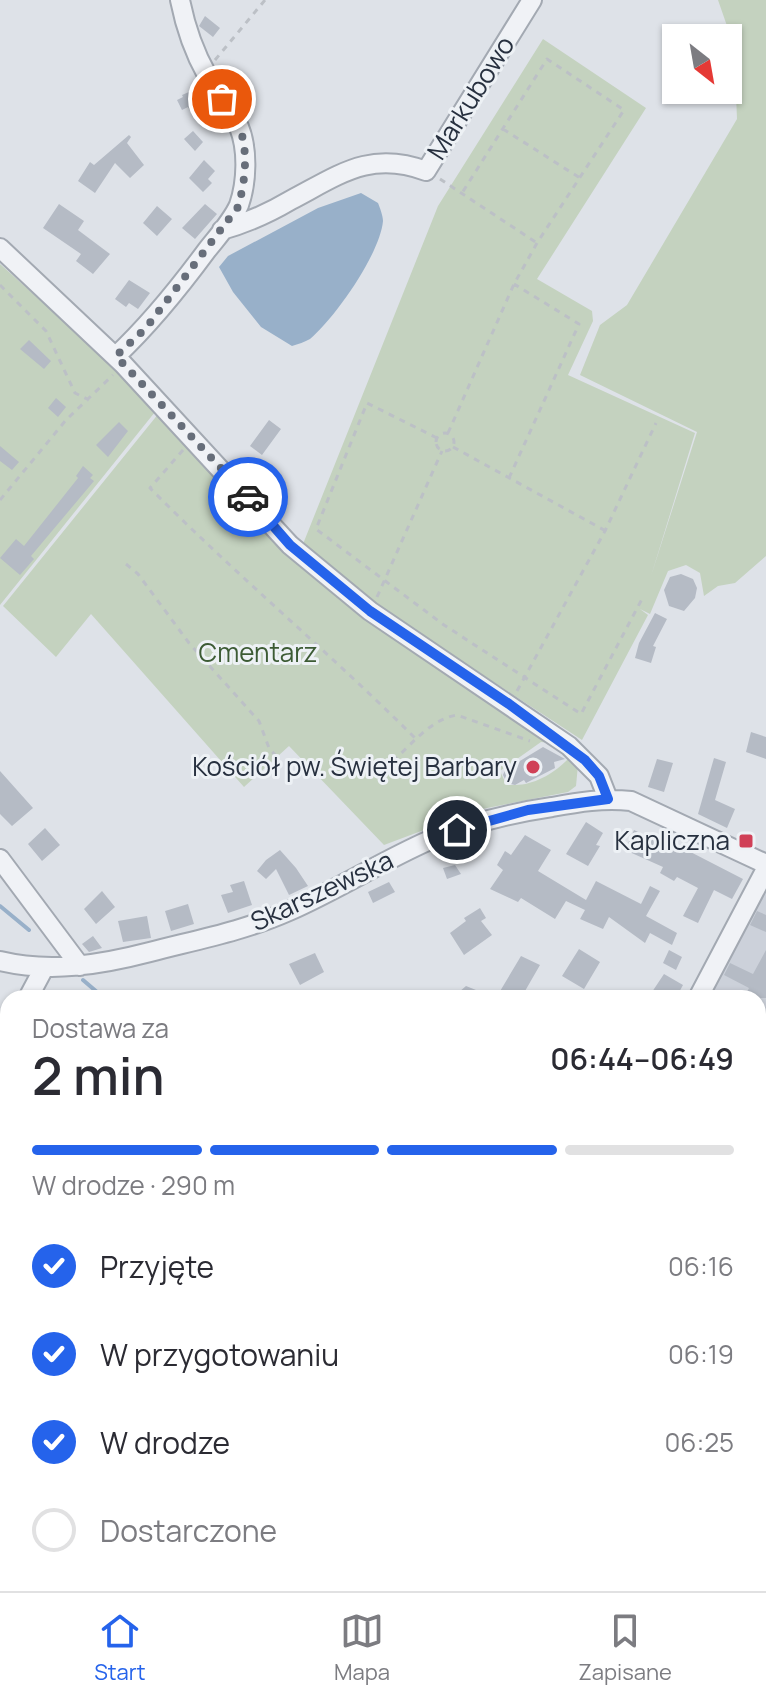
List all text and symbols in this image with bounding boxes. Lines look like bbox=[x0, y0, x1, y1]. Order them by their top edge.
north arrow bbox=[662, 24, 742, 104]
map controls bbox=[662, 24, 742, 104]
street label: Markubowo bbox=[418, 29, 522, 166]
pin bbox=[188, 65, 256, 133]
icon: bag bbox=[200, 77, 244, 121]
courier bbox=[208, 457, 288, 537]
icon: car bbox=[226, 475, 270, 519]
park label: Cmentarz bbox=[199, 634, 317, 670]
place label: Kościół pw. Świętej Barbary bbox=[192, 748, 517, 784]
marker: Kościół pw. Świętej Barbary bbox=[524, 758, 542, 776]
pin bbox=[423, 796, 491, 864]
icon: home bbox=[435, 808, 479, 852]
place label: Kapliczna bbox=[615, 822, 730, 858]
marker: Kapliczna bbox=[737, 832, 755, 850]
street label: Skarszewska bbox=[244, 841, 399, 939]
text: Dostawa za bbox=[32, 1010, 169, 1046]
text: 06:44–06:49 bbox=[550, 1038, 734, 1079]
text: 2 min bbox=[32, 1040, 165, 1111]
text: W drodze · 290 m bbox=[32, 1167, 235, 1203]
icon: check bbox=[32, 1244, 76, 1288]
text: Przyjęte bbox=[100, 1246, 214, 1287]
text: 06:16 bbox=[668, 1248, 734, 1284]
icon: check bbox=[32, 1332, 76, 1376]
text: W przygotowaniu bbox=[100, 1334, 339, 1375]
text: 06:19 bbox=[668, 1336, 734, 1372]
icon: check bbox=[32, 1420, 76, 1464]
text: W drodze bbox=[100, 1422, 230, 1463]
text: 06:25 bbox=[664, 1424, 734, 1460]
text: Dostarczone bbox=[100, 1510, 277, 1551]
tab: Start bbox=[94, 1609, 146, 1687]
tab: Mapa bbox=[334, 1609, 390, 1687]
tab: Zapisane bbox=[578, 1609, 672, 1687]

